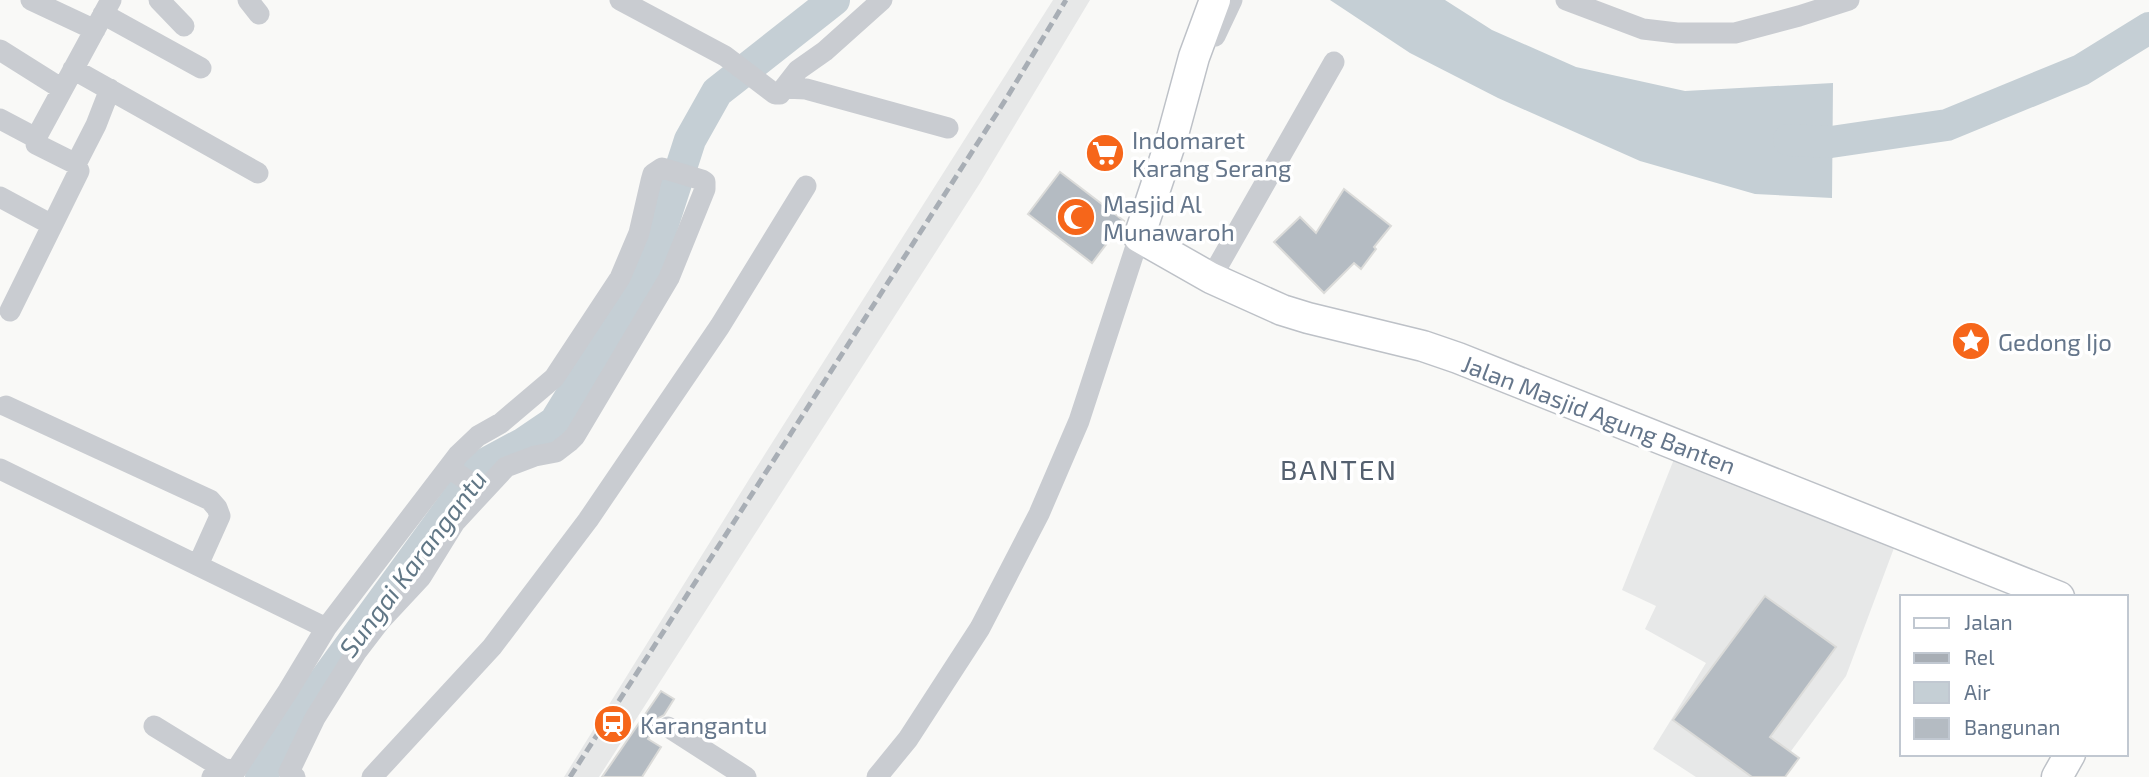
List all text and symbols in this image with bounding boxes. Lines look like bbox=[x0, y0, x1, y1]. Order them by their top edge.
place label: Indomaret Karang Serang bbox=[1132, 125, 1291, 182]
supermarket icon: Indomaret Karang Serang bbox=[1084, 132, 1126, 174]
place label: Masjid Al Munawaroh bbox=[1103, 189, 1235, 246]
mosque icon: Masjid Al Munawaroh bbox=[1055, 196, 1097, 238]
place icon: Gedong Ijo bbox=[1950, 320, 1992, 362]
place label: Gedong Ijo bbox=[1998, 327, 2112, 356]
street label: Jalan Masjid Agung Banten bbox=[1458, 348, 1740, 480]
district label: BANTEN bbox=[1280, 452, 1398, 486]
water label: Sungai Karangantu bbox=[332, 464, 492, 662]
legend bbox=[1900, 595, 2128, 756]
text: Jalan bbox=[1964, 609, 2013, 634]
text: Rel bbox=[1964, 644, 1995, 669]
text: Air bbox=[1964, 679, 1991, 704]
station icon: Karangantu bbox=[592, 703, 634, 745]
place label: Karangantu bbox=[640, 710, 767, 739]
text: Bangunan bbox=[1964, 714, 2060, 739]

